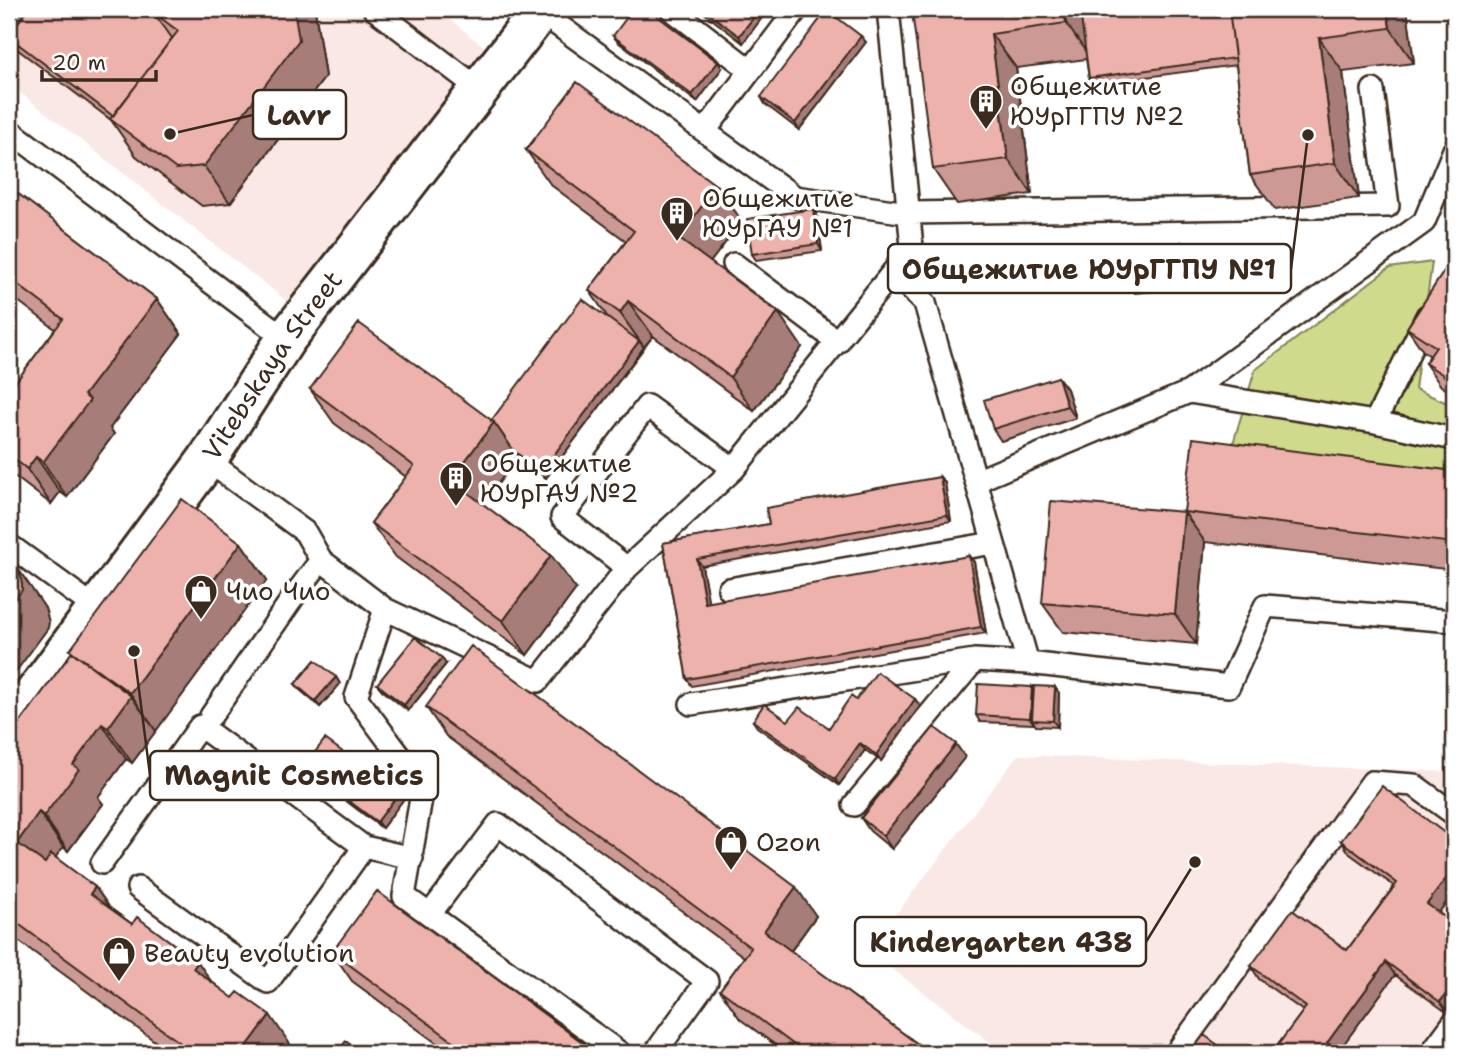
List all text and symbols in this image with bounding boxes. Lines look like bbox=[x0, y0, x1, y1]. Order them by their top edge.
scale bar bbox=[42, 38, 156, 82]
text: 20 m bbox=[52, 49, 106, 77]
place label: Общежитие ЮУрГГПУ №2 bbox=[1010, 68, 1184, 133]
building icon: Общежитие ЮУрГГПУ №2 bbox=[967, 82, 1005, 131]
callout: Lavr bbox=[253, 90, 346, 139]
text: Lavr bbox=[267, 96, 331, 134]
place label: Общежитие ЮУрГАУ №1 bbox=[702, 180, 854, 245]
building icon: Общежитие ЮУрГАУ №1 bbox=[658, 194, 696, 243]
callout: Общежитие ЮУрГГПУ №1 bbox=[888, 244, 1291, 293]
text: Общежитие ЮУрГГПУ №1 bbox=[902, 250, 1276, 288]
street label: Vitebskaya Street bbox=[194, 263, 350, 467]
place label: Общежитие ЮУрГАУ №2 bbox=[480, 445, 638, 510]
building icon: Общежитие ЮУрГАУ №2 bbox=[437, 459, 475, 508]
shop icon: Чио Чио bbox=[182, 572, 220, 621]
place label: Чио Чио bbox=[226, 573, 331, 608]
callout: Magnit Cosmetics bbox=[150, 751, 438, 800]
text: Magnit Cosmetics bbox=[164, 756, 424, 794]
shop icon: Ozon bbox=[712, 823, 750, 872]
place label: Ozon bbox=[756, 824, 821, 859]
callout: Kindergarten 438 bbox=[855, 917, 1146, 966]
text: Kindergarten 438 bbox=[869, 923, 1133, 961]
shop icon: Beauty evolution bbox=[100, 934, 138, 983]
place label: Beauty evolution bbox=[144, 935, 354, 970]

